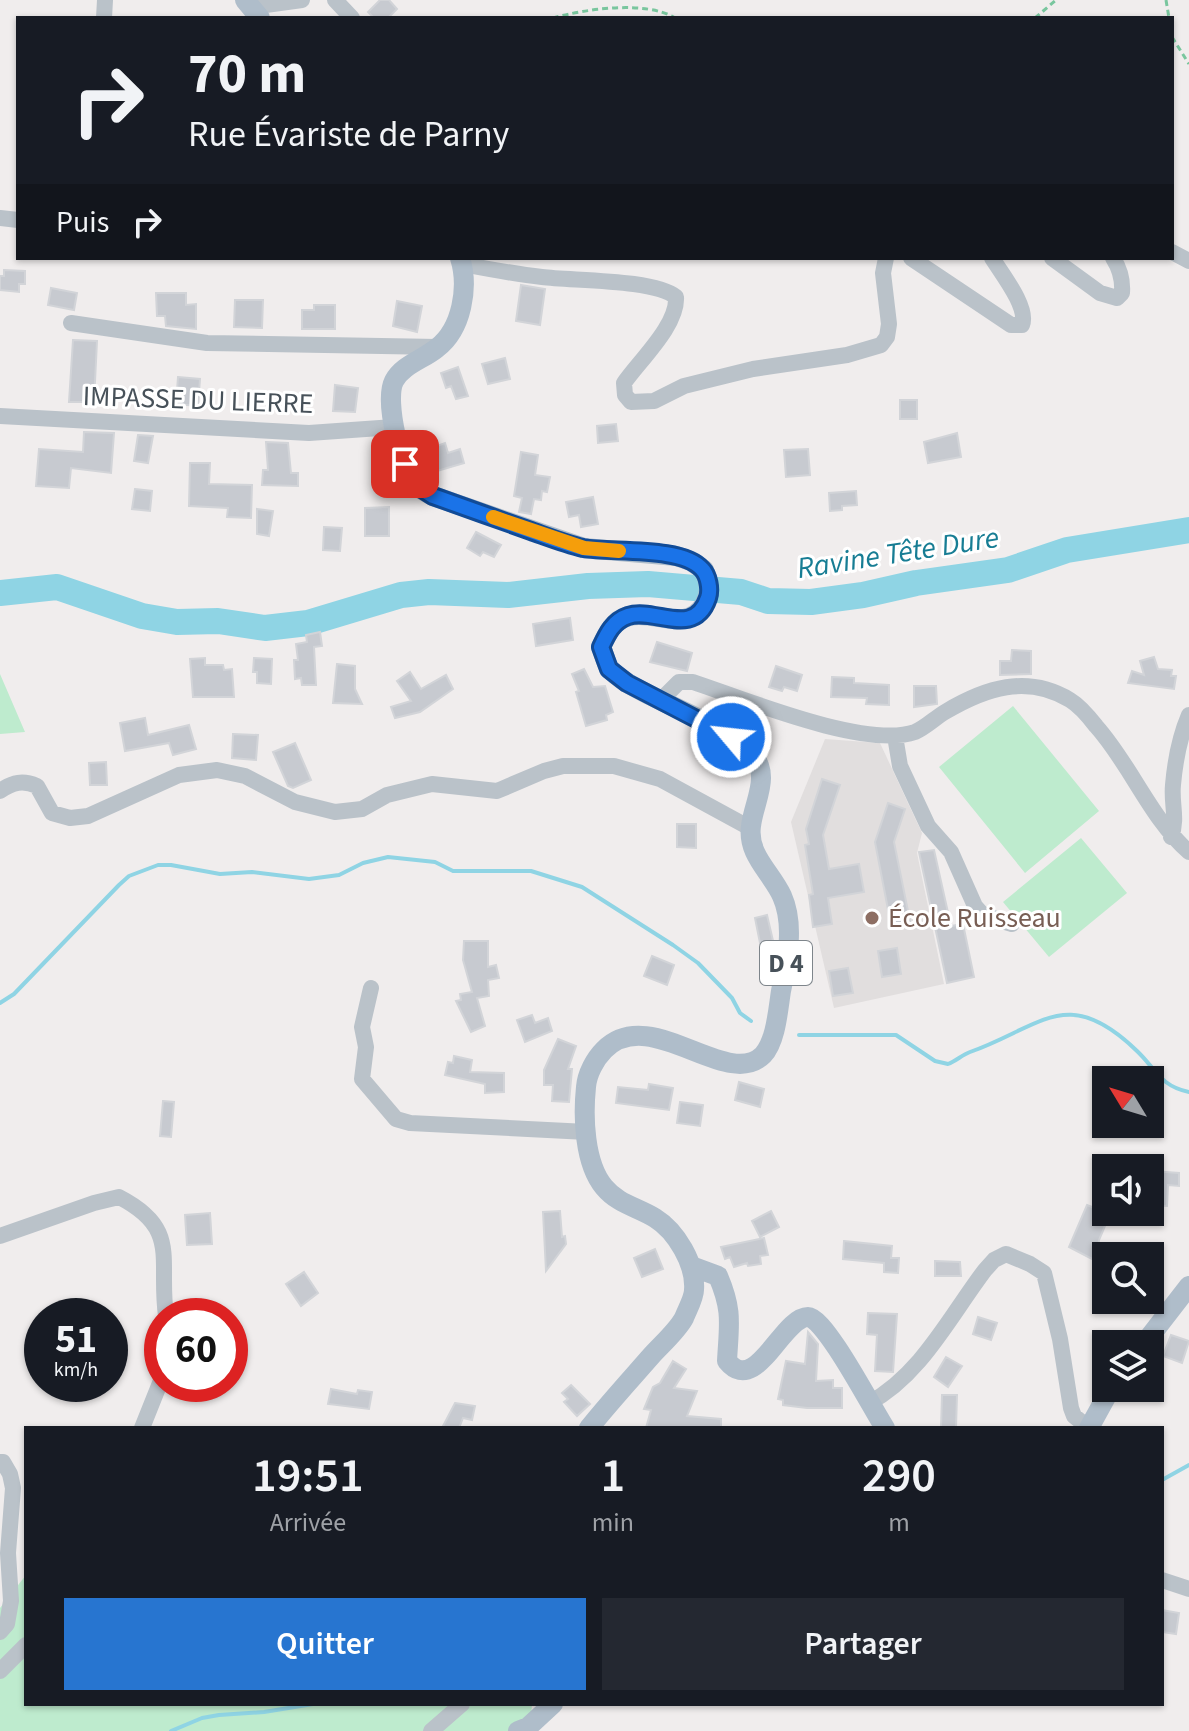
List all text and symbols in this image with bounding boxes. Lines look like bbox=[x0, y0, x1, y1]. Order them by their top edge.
text: 70 m bbox=[188, 35, 306, 114]
icon: right bbox=[56, 48, 160, 152]
text: Rue Évariste de Parny bbox=[188, 109, 509, 160]
icon: right bbox=[125, 200, 169, 244]
text: Puis bbox=[56, 201, 109, 244]
street label: IMPASSE DU LIERRE bbox=[82, 376, 314, 424]
pin bbox=[371, 430, 439, 498]
icon: arrive bbox=[383, 442, 427, 486]
water label: Ravine Tête Dure bbox=[794, 516, 1002, 590]
position arrow bbox=[689, 695, 773, 779]
place label: École Ruisseau bbox=[888, 898, 1061, 938]
marker: École Ruisseau bbox=[863, 909, 881, 927]
road number: D 4 bbox=[760, 941, 812, 985]
north arrow bbox=[1092, 1066, 1164, 1138]
map controls bbox=[1092, 1066, 1164, 1402]
button: sound bbox=[1092, 1154, 1164, 1226]
button: search bbox=[1092, 1242, 1164, 1314]
speed limit sign: 60 bbox=[144, 1298, 248, 1402]
text: 51 bbox=[55, 1311, 97, 1368]
button: layers bbox=[1092, 1330, 1164, 1402]
text: km/h bbox=[54, 1356, 98, 1384]
text: 19:51 bbox=[252, 1442, 364, 1510]
text: 1 bbox=[601, 1442, 625, 1510]
text: 290 bbox=[862, 1442, 936, 1510]
text: Arrivée bbox=[270, 1504, 346, 1541]
text: min bbox=[592, 1504, 634, 1541]
text: m bbox=[888, 1504, 910, 1541]
button: Quitter bbox=[64, 1598, 586, 1690]
button: Partager bbox=[602, 1598, 1124, 1690]

